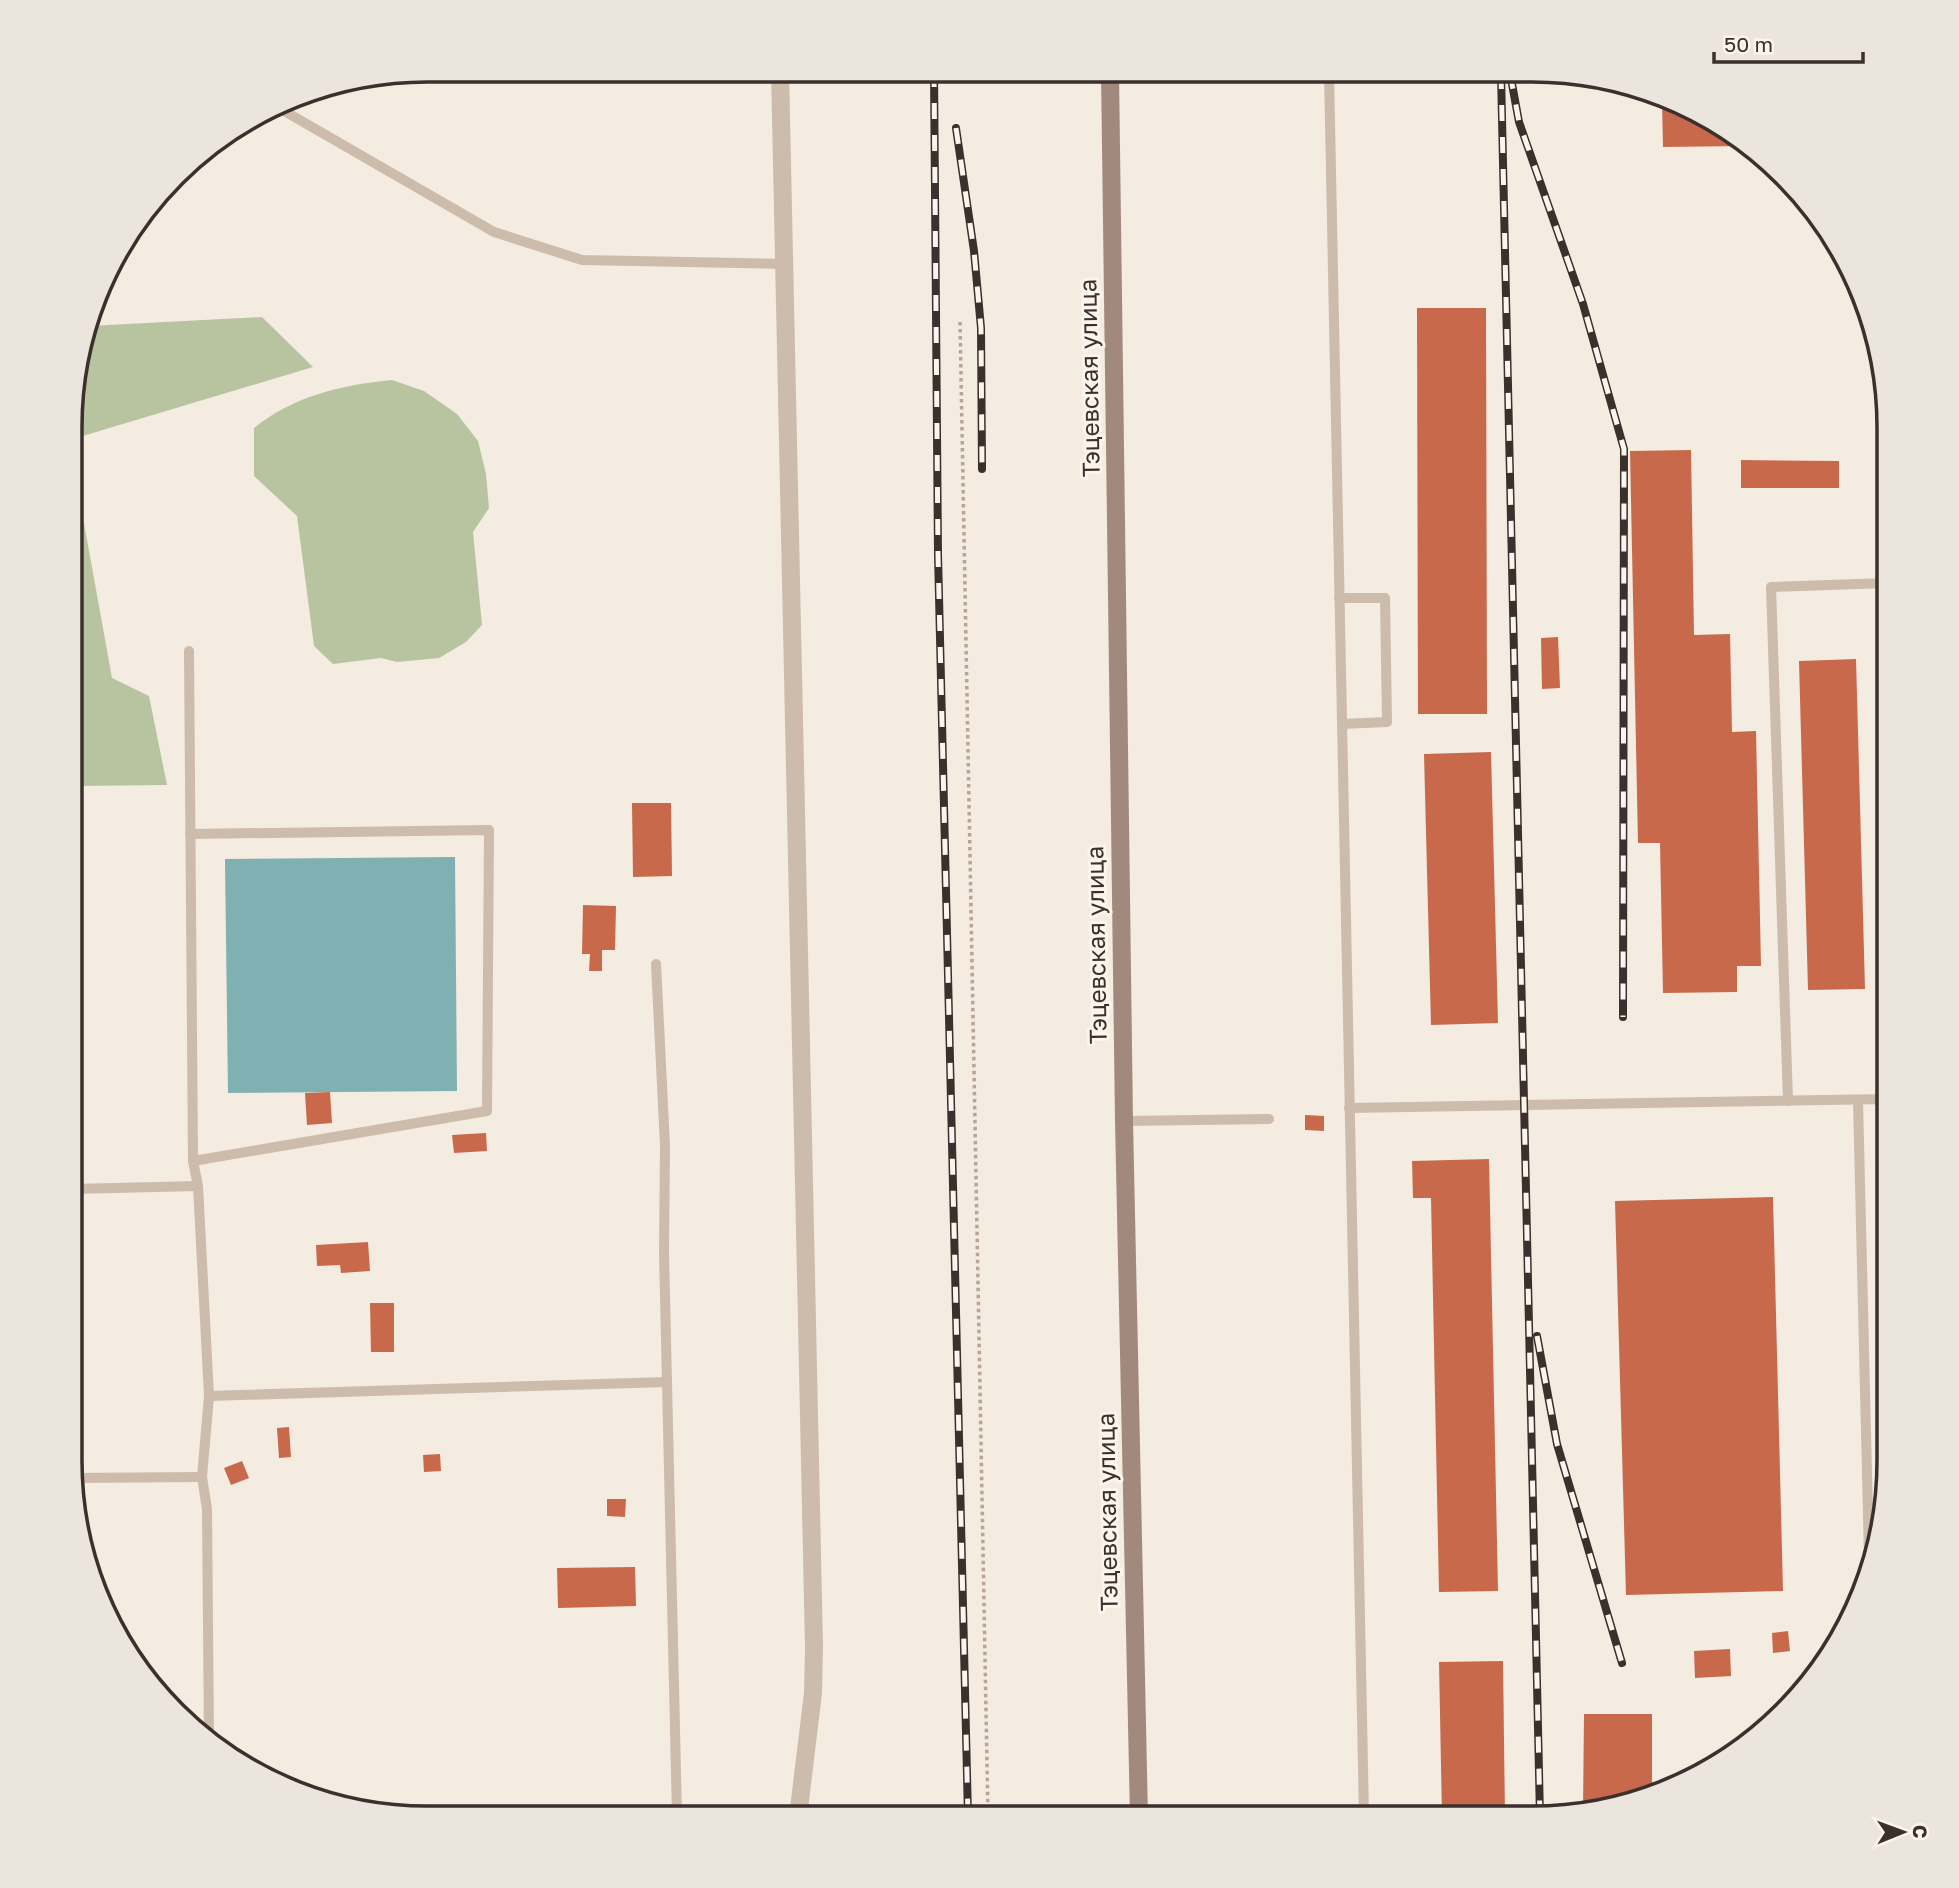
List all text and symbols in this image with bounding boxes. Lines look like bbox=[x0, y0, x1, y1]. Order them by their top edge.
scale bar bbox=[1714, 21, 1863, 65]
text: 50 m bbox=[1724, 31, 1773, 57]
street label: Тэцевская улица bbox=[1072, 279, 1105, 477]
street label: Тэцевская улица bbox=[1079, 846, 1112, 1044]
street label: Тэцевская улица bbox=[1090, 1413, 1123, 1611]
north arrow bbox=[1868, 1797, 1938, 1867]
text: С bbox=[1909, 1825, 1932, 1839]

